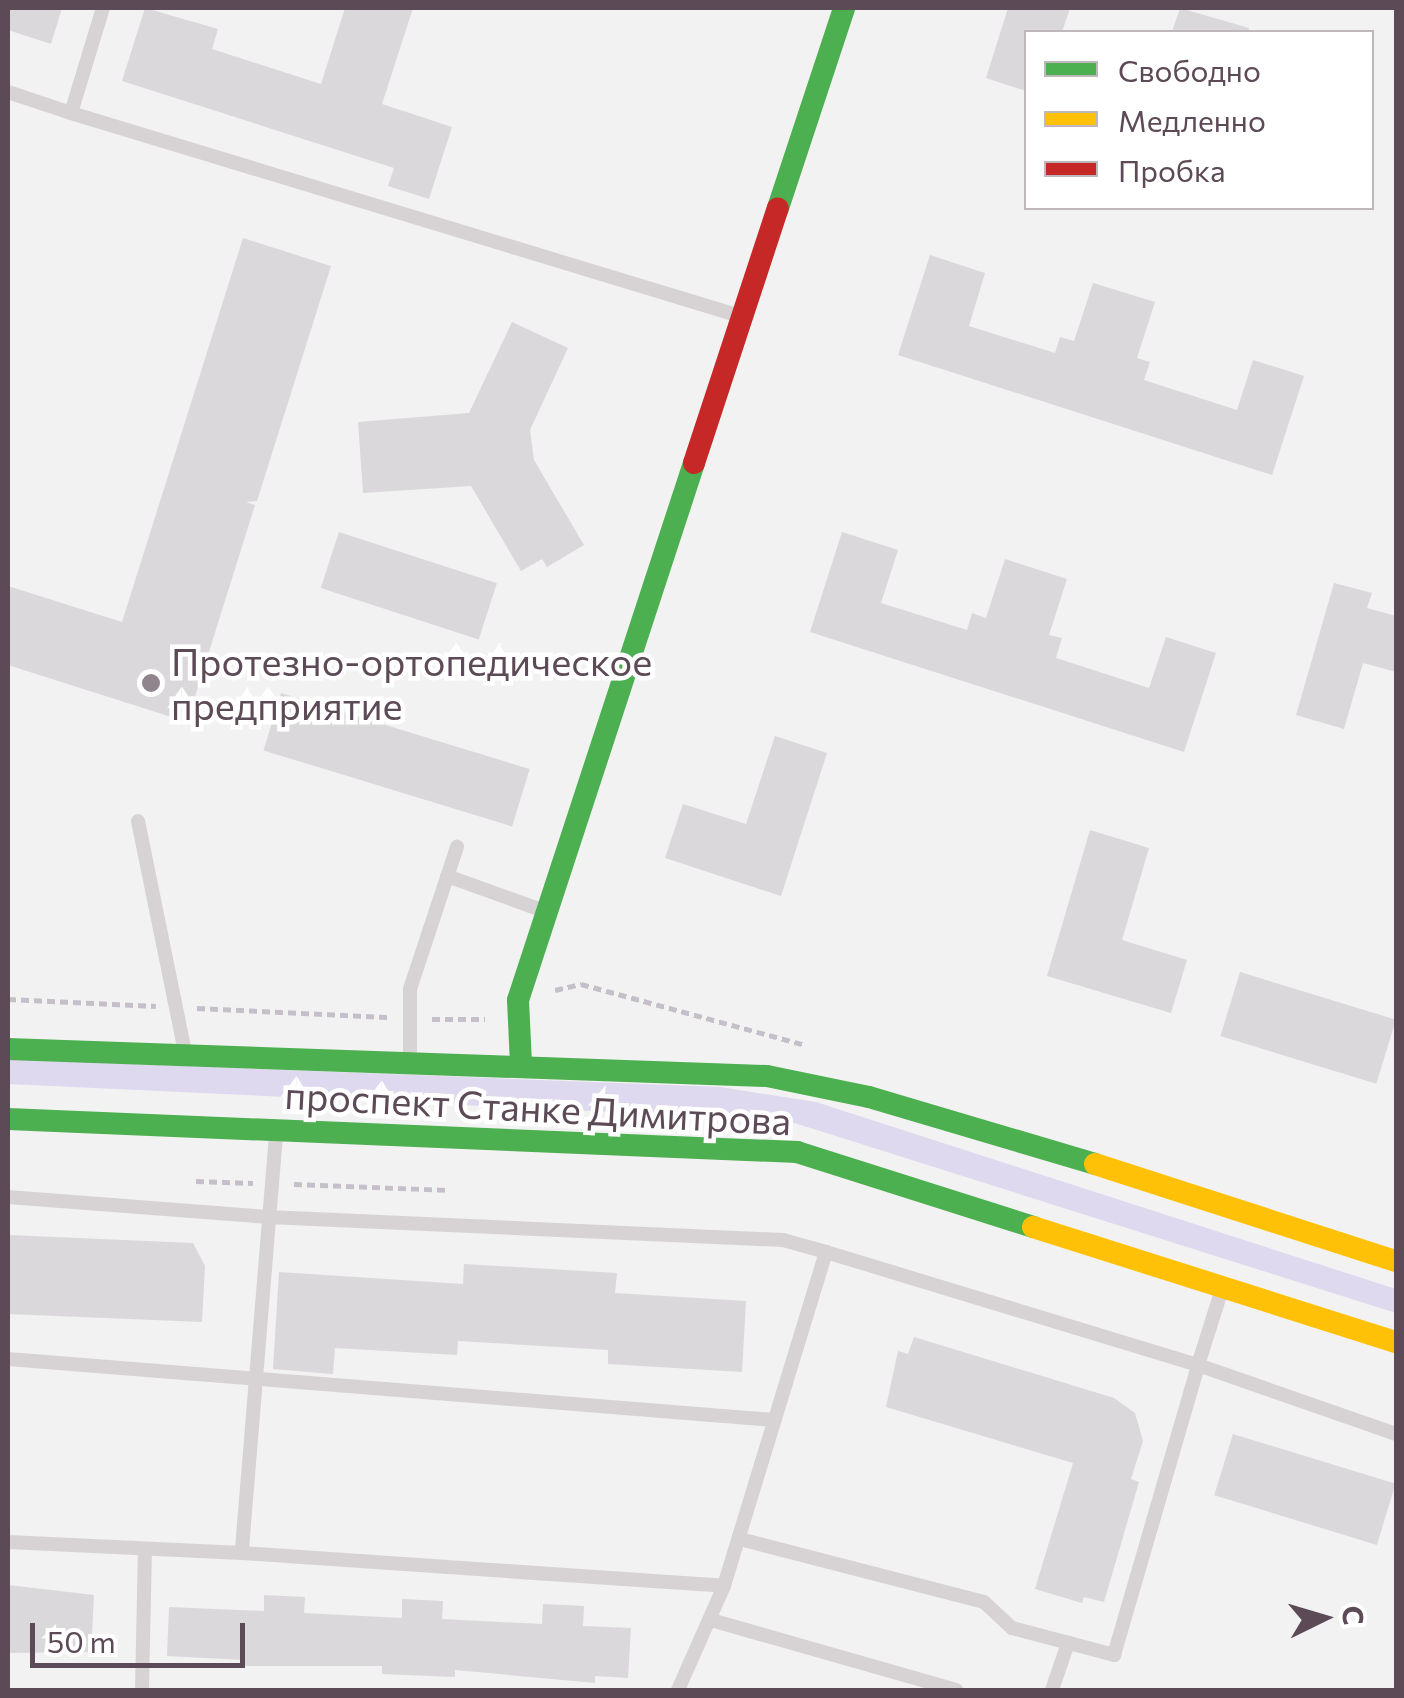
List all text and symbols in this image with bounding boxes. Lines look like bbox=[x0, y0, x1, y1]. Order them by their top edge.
legend bbox=[1024, 30, 1374, 210]
text: Свободно bbox=[1118, 51, 1261, 88]
text: Медленно bbox=[1118, 101, 1266, 138]
text: Пробка bbox=[1118, 151, 1226, 188]
place label: Протезно-ортопедическое предприятие bbox=[171, 638, 652, 728]
marker: Протезно-ортопедическое предприятие bbox=[140, 672, 162, 694]
street label: проспект Станке Димитрова bbox=[284, 1071, 792, 1143]
north arrow bbox=[1274, 1568, 1374, 1668]
scale bar bbox=[35, 1603, 250, 1665]
text: С bbox=[1336, 1604, 1372, 1626]
text: 50 m bbox=[47, 1622, 116, 1659]

